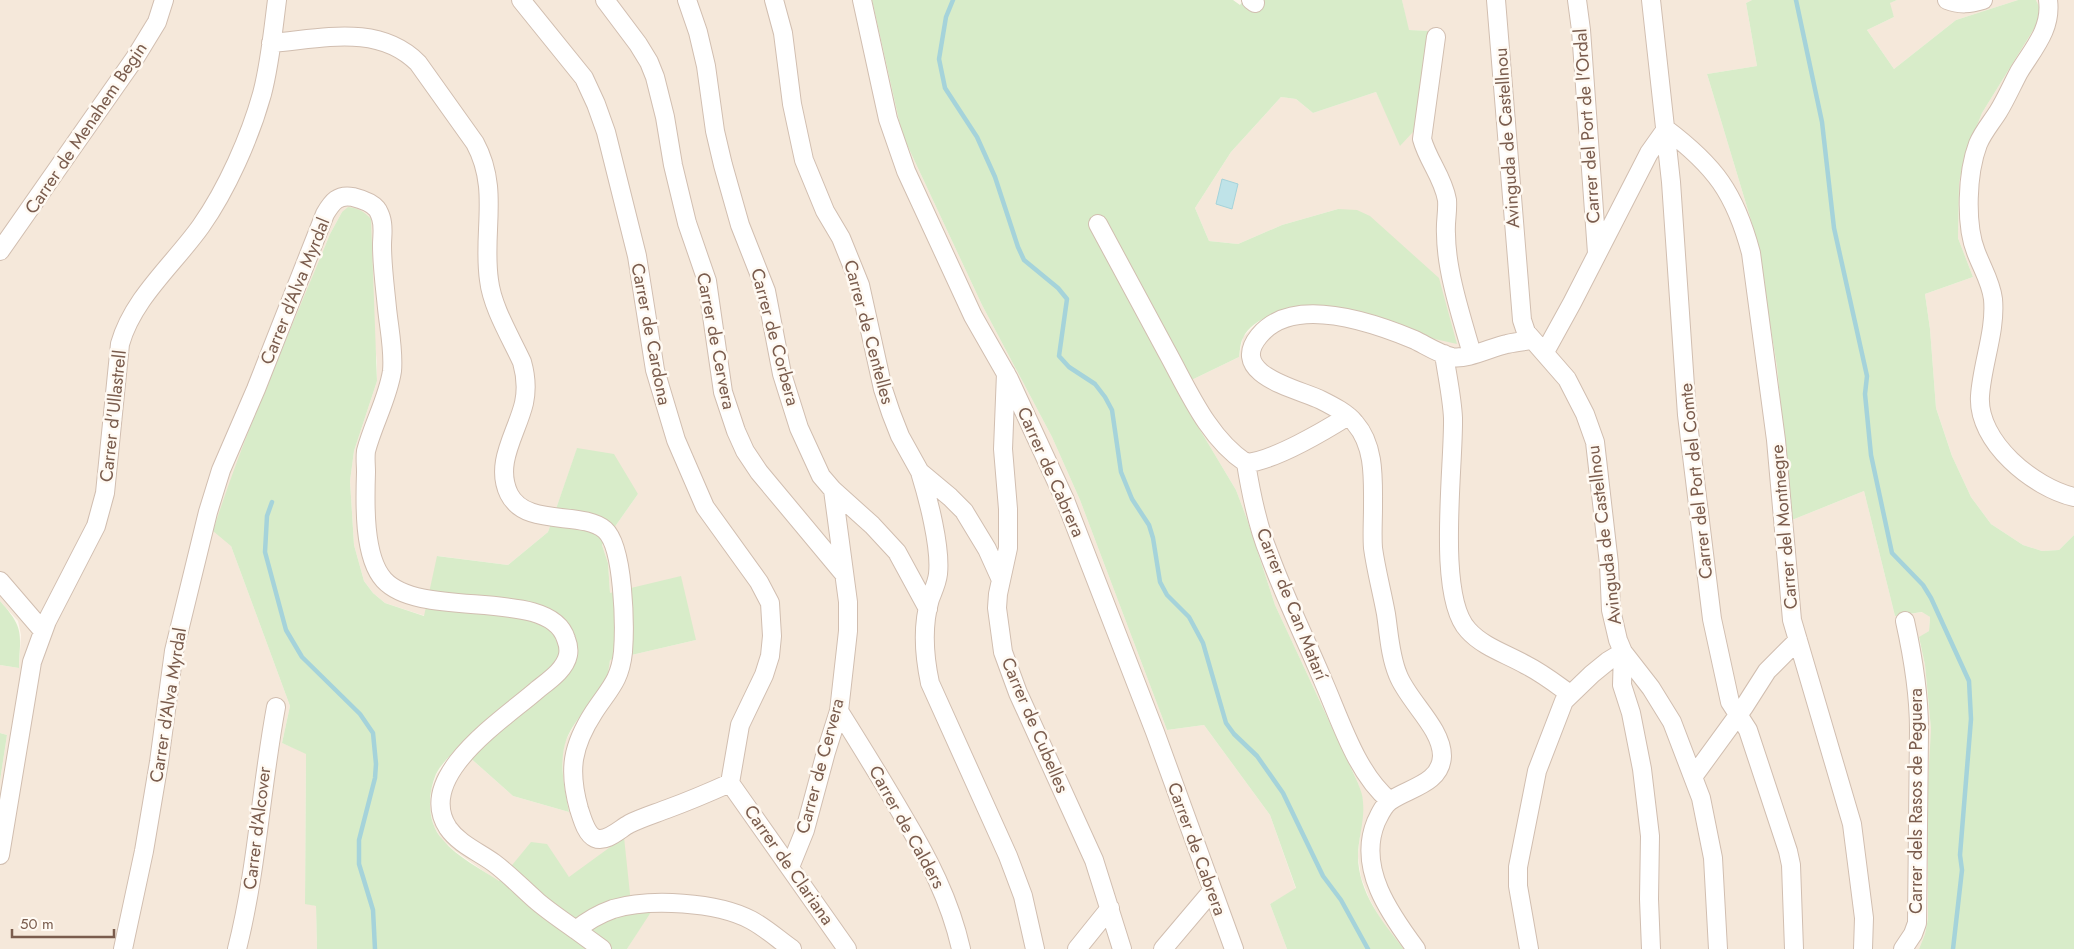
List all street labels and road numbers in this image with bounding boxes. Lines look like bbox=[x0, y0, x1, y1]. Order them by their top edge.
street label: Carrer del Port de l'Ordal bbox=[1567, 28, 1607, 224]
street label: Carrer de Menahem Begin bbox=[19, 37, 153, 219]
street label: Avinguda de Castellnou bbox=[1488, 47, 1526, 229]
street label: Carrer d'Alva Myrdal bbox=[254, 214, 336, 368]
street label: Carrer de Centelles bbox=[837, 257, 901, 407]
street label: Carrer de Cardona bbox=[624, 261, 678, 407]
street label: Carrer de Corbera bbox=[744, 265, 806, 409]
street label: Carrer de Cervera bbox=[690, 270, 742, 412]
street label: Carrer d'Ullastrell bbox=[93, 349, 133, 483]
street label: Carrer del Port del Comte bbox=[1673, 382, 1719, 580]
street label: Carrer de Cabrera bbox=[1011, 403, 1091, 541]
street label: Avinguda de Castellnou bbox=[1580, 444, 1628, 626]
street label: Carrer del Montnegre bbox=[1764, 444, 1804, 610]
street label: Carrer de Can Matarí bbox=[1250, 524, 1335, 685]
street label: Carrer d'Alva Myrdal bbox=[143, 626, 193, 784]
street label: Carrer de Cubelles bbox=[995, 653, 1075, 797]
street label: Carrer dels Rasos de Peguera bbox=[1903, 688, 1929, 914]
street label: Carrer de Cervera bbox=[789, 696, 851, 836]
street label: Carrer de Calders bbox=[862, 761, 952, 893]
street label: Carrer d'Alcover bbox=[237, 764, 278, 891]
street label: Carrer de Cabrera bbox=[1161, 779, 1233, 919]
street label: Carrer de Clariana bbox=[738, 800, 840, 930]

